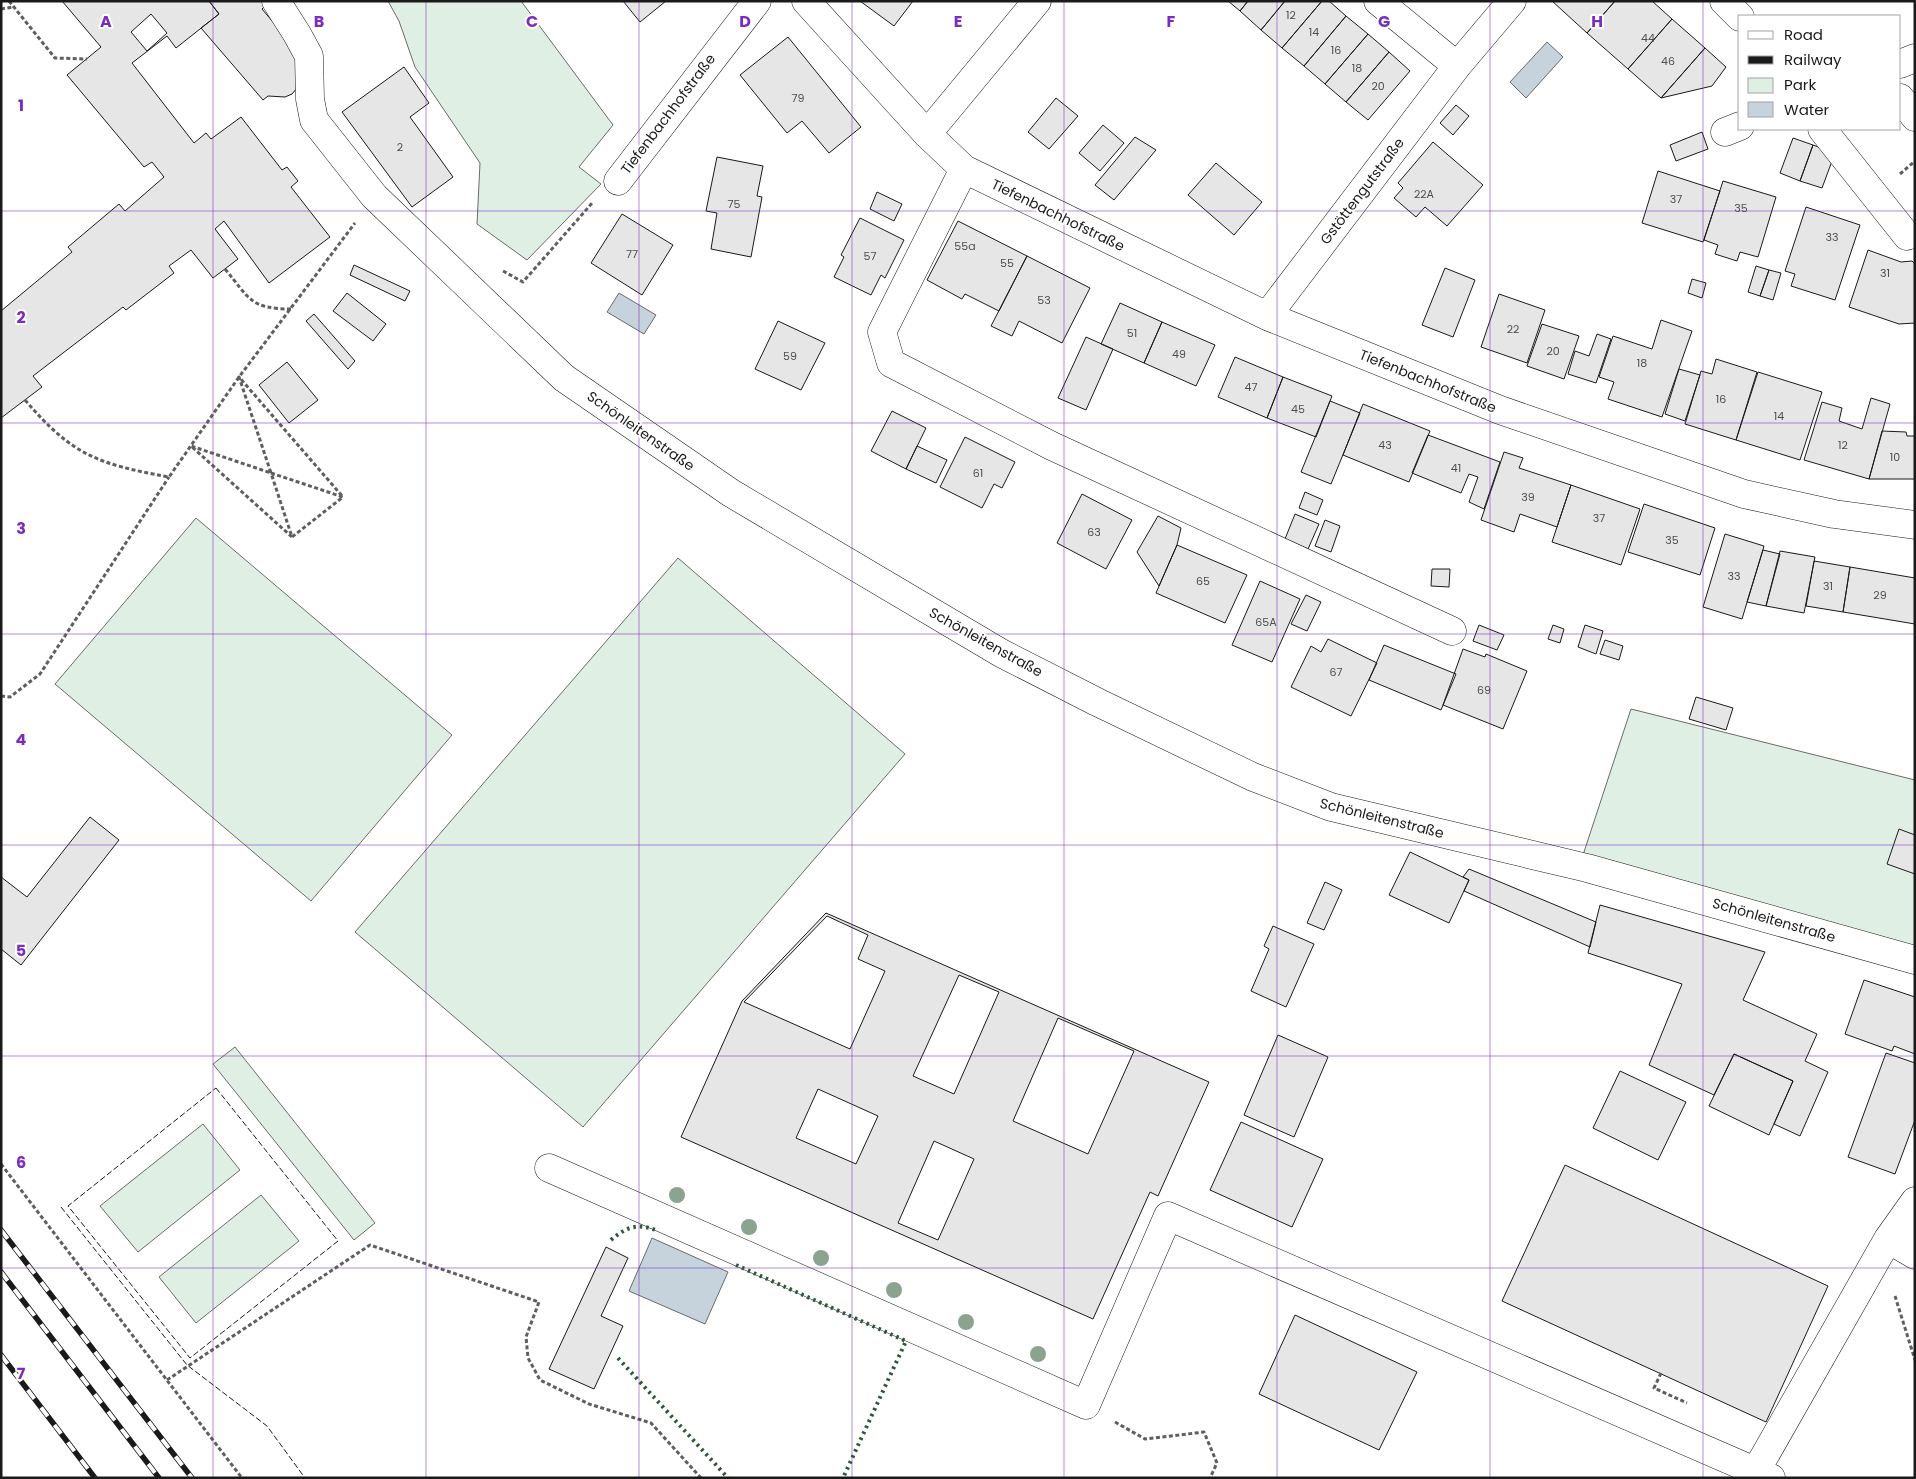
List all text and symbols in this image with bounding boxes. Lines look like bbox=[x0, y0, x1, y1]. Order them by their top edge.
house number: 12 bbox=[1286, 7, 1296, 23]
text: A bbox=[100, 10, 112, 33]
text: B bbox=[314, 10, 324, 33]
text: C bbox=[526, 10, 538, 33]
text: D bbox=[739, 10, 751, 33]
text: E bbox=[954, 10, 962, 33]
text: F bbox=[1167, 10, 1176, 33]
text: G bbox=[1378, 10, 1390, 33]
text: H bbox=[1591, 10, 1603, 33]
legend bbox=[1738, 15, 1901, 130]
house number: 14 bbox=[1309, 24, 1319, 40]
text: Road bbox=[1784, 24, 1823, 45]
house number: 44 bbox=[1641, 30, 1655, 46]
house number: 16 bbox=[1331, 42, 1341, 58]
street label: Tiefenbachhofstraße bbox=[616, 49, 720, 178]
text: Railway bbox=[1784, 49, 1842, 70]
house number: 46 bbox=[1661, 53, 1675, 69]
house number: 18 bbox=[1352, 60, 1362, 76]
text: Park bbox=[1784, 74, 1816, 95]
house number: 20 bbox=[1371, 78, 1385, 94]
house number: 79 bbox=[792, 90, 805, 106]
text: 1 bbox=[18, 94, 24, 117]
text: Water bbox=[1784, 99, 1830, 120]
street label: Gstöttengutstraße bbox=[1315, 133, 1409, 248]
house number: 2 bbox=[397, 139, 403, 155]
street label: Tiefenbachhofstraße bbox=[988, 174, 1128, 256]
house number: 22A bbox=[1414, 186, 1435, 202]
house number: 37 bbox=[1670, 191, 1682, 207]
house number: 75 bbox=[728, 196, 741, 212]
house number: 35 bbox=[1734, 200, 1748, 216]
house number: 33 bbox=[1826, 229, 1838, 245]
house number: 55a bbox=[954, 238, 976, 254]
house number: 77 bbox=[626, 246, 638, 262]
house number: 57 bbox=[864, 248, 876, 264]
house number: 55 bbox=[1000, 255, 1014, 271]
house number: 31 bbox=[1880, 265, 1890, 281]
house number: 53 bbox=[1037, 292, 1051, 308]
text: 2 bbox=[16, 306, 26, 329]
house number: 22 bbox=[1507, 321, 1519, 337]
house number: 51 bbox=[1127, 325, 1137, 341]
house number: 20 bbox=[1546, 343, 1560, 359]
street label: Tiefenbachhofstraße bbox=[1356, 344, 1500, 418]
house number: 49 bbox=[1172, 346, 1186, 362]
house number: 59 bbox=[783, 348, 797, 364]
house number: 18 bbox=[1637, 355, 1647, 371]
house number: 47 bbox=[1245, 379, 1257, 395]
street label: Schönleitenstraße bbox=[583, 386, 699, 476]
house number: 16 bbox=[1716, 391, 1726, 407]
house number: 45 bbox=[1291, 401, 1305, 417]
house number: 14 bbox=[1774, 408, 1784, 424]
house number: 43 bbox=[1378, 437, 1392, 453]
house number: 12 bbox=[1838, 437, 1848, 453]
house number: 10 bbox=[1890, 449, 1900, 465]
house number: 41 bbox=[1451, 460, 1461, 476]
house number: 61 bbox=[973, 465, 983, 481]
house number: 39 bbox=[1521, 489, 1535, 505]
house number: 37 bbox=[1593, 510, 1605, 526]
text: 3 bbox=[16, 517, 26, 540]
house number: 63 bbox=[1087, 524, 1101, 540]
house number: 35 bbox=[1665, 532, 1679, 548]
house number: 33 bbox=[1728, 568, 1740, 584]
house number: 65 bbox=[1196, 573, 1210, 589]
house number: 31 bbox=[1823, 578, 1833, 594]
house number: 29 bbox=[1873, 587, 1887, 603]
street label: Schönleitenstraße bbox=[926, 602, 1047, 682]
house number: 65A bbox=[1255, 614, 1277, 630]
house number: 67 bbox=[1330, 664, 1343, 680]
house number: 69 bbox=[1477, 682, 1491, 698]
text: 4 bbox=[16, 728, 27, 751]
street label: Schönleitenstraße bbox=[1318, 793, 1446, 843]
street label: Schönleitenstraße bbox=[1710, 893, 1838, 947]
text: 5 bbox=[16, 939, 26, 962]
text: 6 bbox=[16, 1151, 26, 1174]
text: 7 bbox=[17, 1362, 26, 1385]

